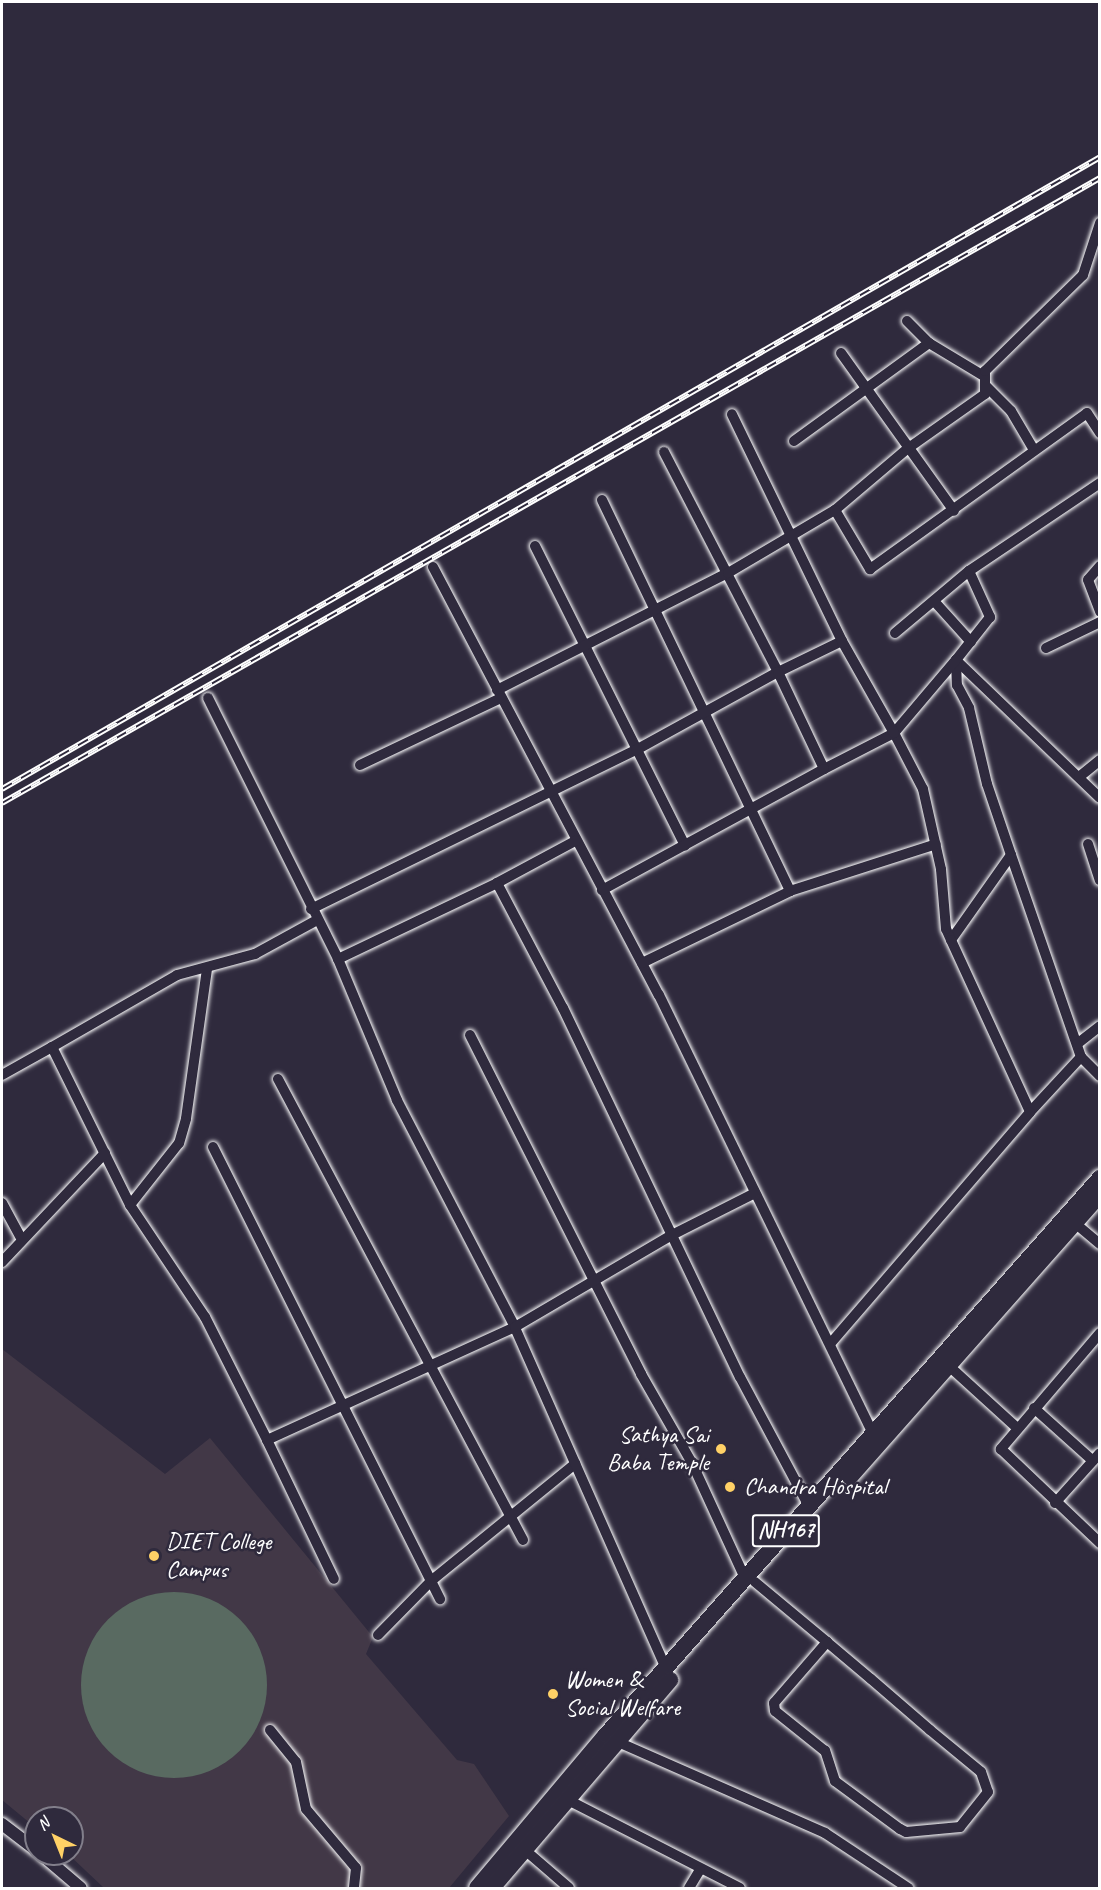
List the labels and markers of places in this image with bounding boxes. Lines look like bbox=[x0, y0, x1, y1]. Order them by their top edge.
place label: Sathya Sai Baba Temple bbox=[609, 1421, 709, 1477]
marker: Sathya Sai Baba Temple bbox=[714, 1442, 728, 1456]
place label: Chandra Hospital bbox=[744, 1473, 887, 1501]
marker: Chandra Hospital bbox=[721, 1478, 739, 1496]
place label: DIET College Campus bbox=[166, 1528, 271, 1584]
marker: DIET College Campus bbox=[147, 1549, 161, 1563]
place label: Women & Social Welfare bbox=[565, 1666, 680, 1722]
marker: Women & Social Welfare bbox=[546, 1687, 560, 1701]

